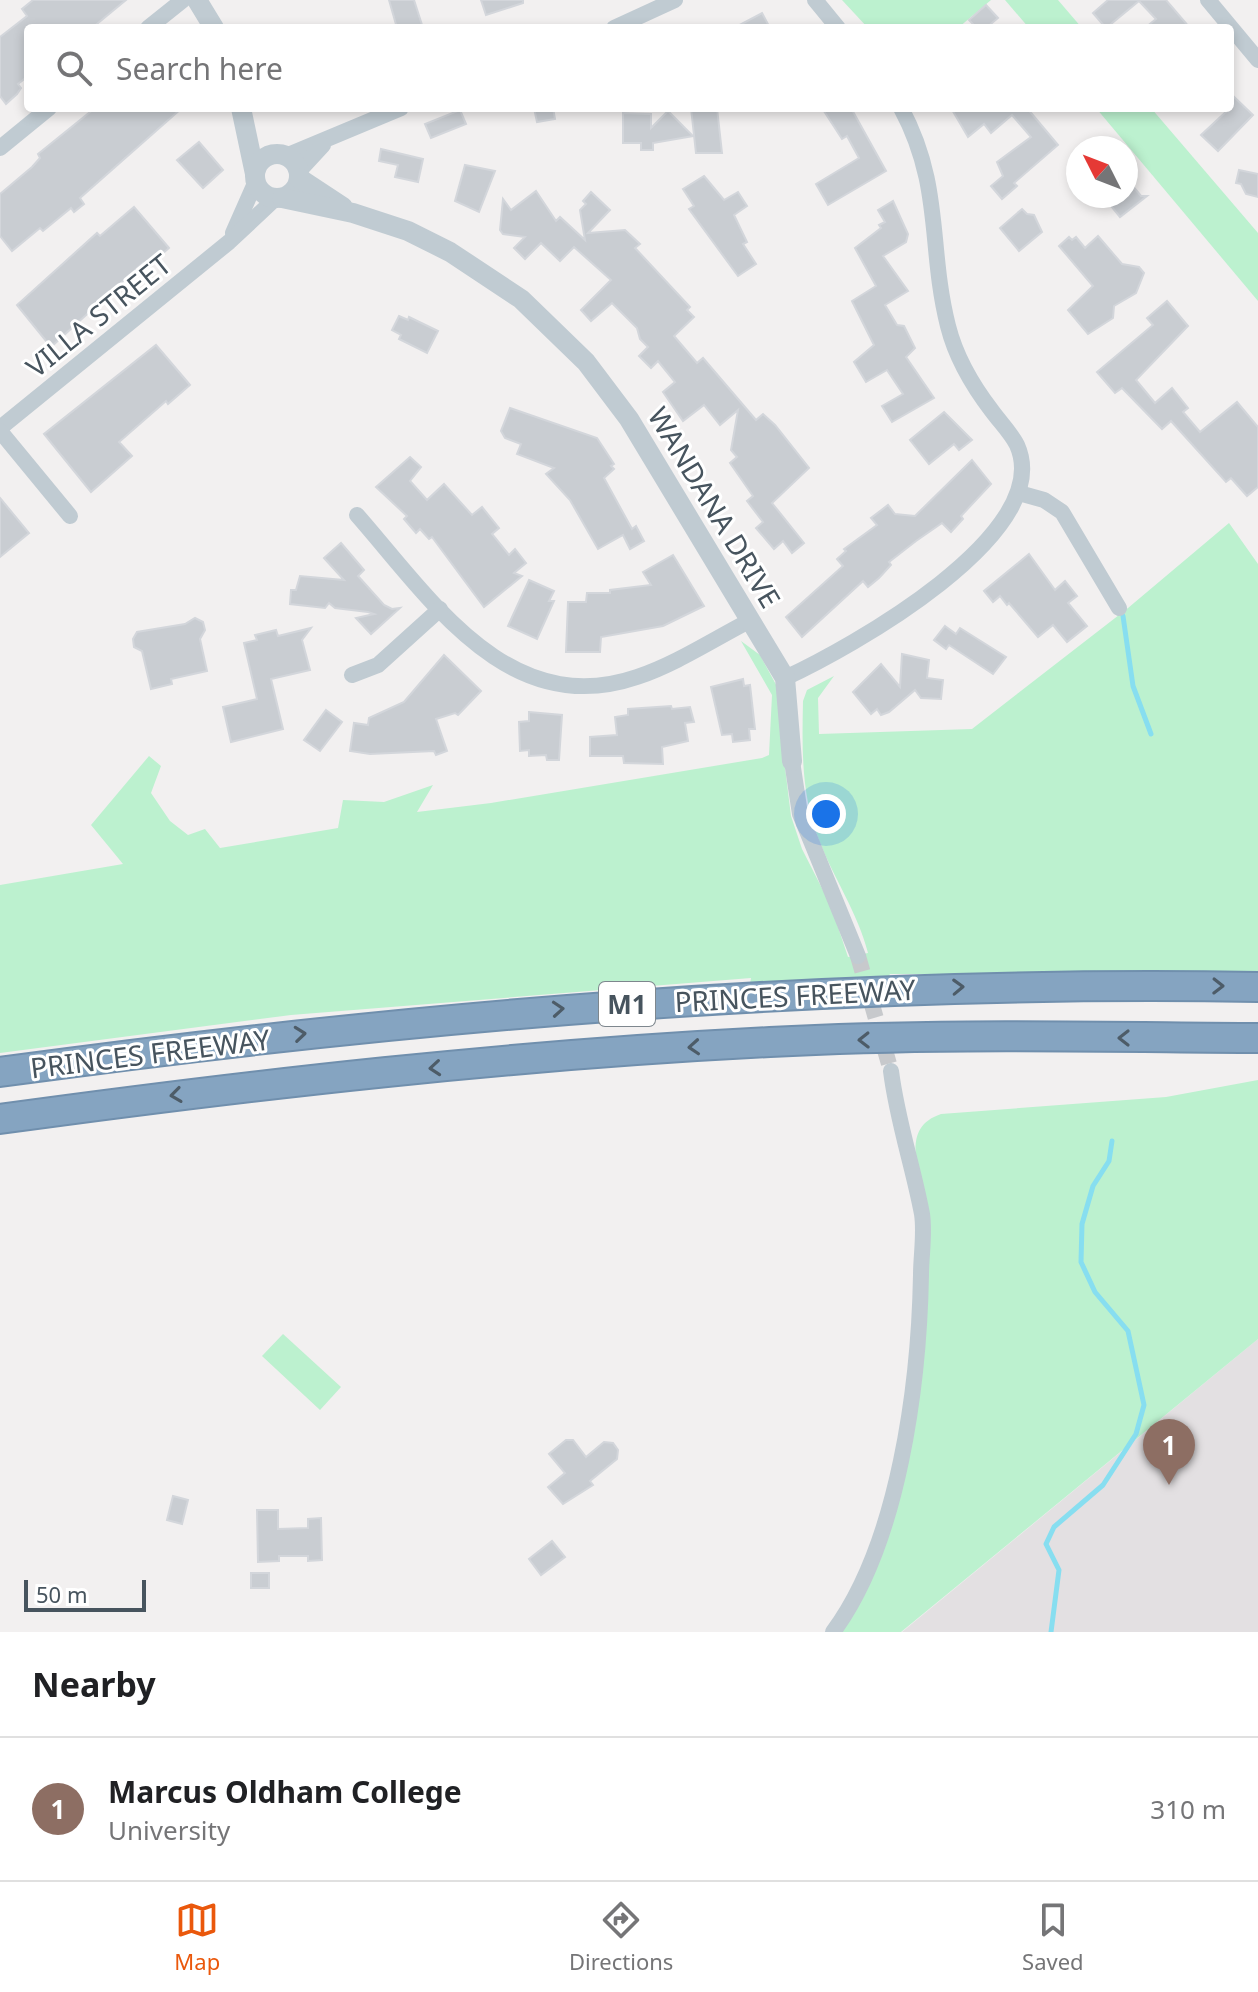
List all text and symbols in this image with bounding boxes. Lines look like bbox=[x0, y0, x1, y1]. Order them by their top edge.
search box bbox=[24, 24, 1234, 112]
icon: search bbox=[52, 46, 96, 90]
text: Search here bbox=[116, 48, 283, 89]
north arrow bbox=[1066, 136, 1138, 208]
street label: VILLA STREET bbox=[18, 245, 179, 385]
street label: WANDANA DRIVE bbox=[640, 399, 790, 615]
your location bbox=[806, 794, 846, 834]
street label: PRINCES FREEWAY bbox=[674, 970, 917, 1020]
one-way arrow bbox=[1212, 977, 1225, 995]
one-way arrow bbox=[952, 978, 965, 995]
road number: M1 bbox=[599, 982, 655, 1026]
one-way arrow bbox=[552, 1001, 565, 1018]
street label: PRINCES FREEWAY bbox=[28, 1019, 272, 1087]
one-way arrow bbox=[294, 1026, 307, 1043]
one-way arrow bbox=[1117, 1029, 1130, 1047]
one-way arrow bbox=[857, 1031, 870, 1048]
one-way arrow bbox=[687, 1038, 700, 1055]
one-way arrow bbox=[428, 1059, 441, 1076]
one-way arrow bbox=[169, 1086, 183, 1103]
pin: 1 bbox=[1143, 1419, 1195, 1485]
scale bar bbox=[24, 1576, 146, 1612]
text: 50 m bbox=[36, 1579, 87, 1609]
text: Nearby bbox=[32, 1661, 156, 1707]
text: Marcus Oldham College bbox=[108, 1771, 462, 1812]
text: 1 bbox=[51, 1791, 65, 1827]
text: 310 m bbox=[1150, 1791, 1226, 1827]
text: University bbox=[108, 1812, 230, 1848]
tab: Map bbox=[174, 1898, 220, 1976]
tab: Directions bbox=[569, 1898, 673, 1976]
tab: Saved bbox=[1022, 1898, 1084, 1976]

